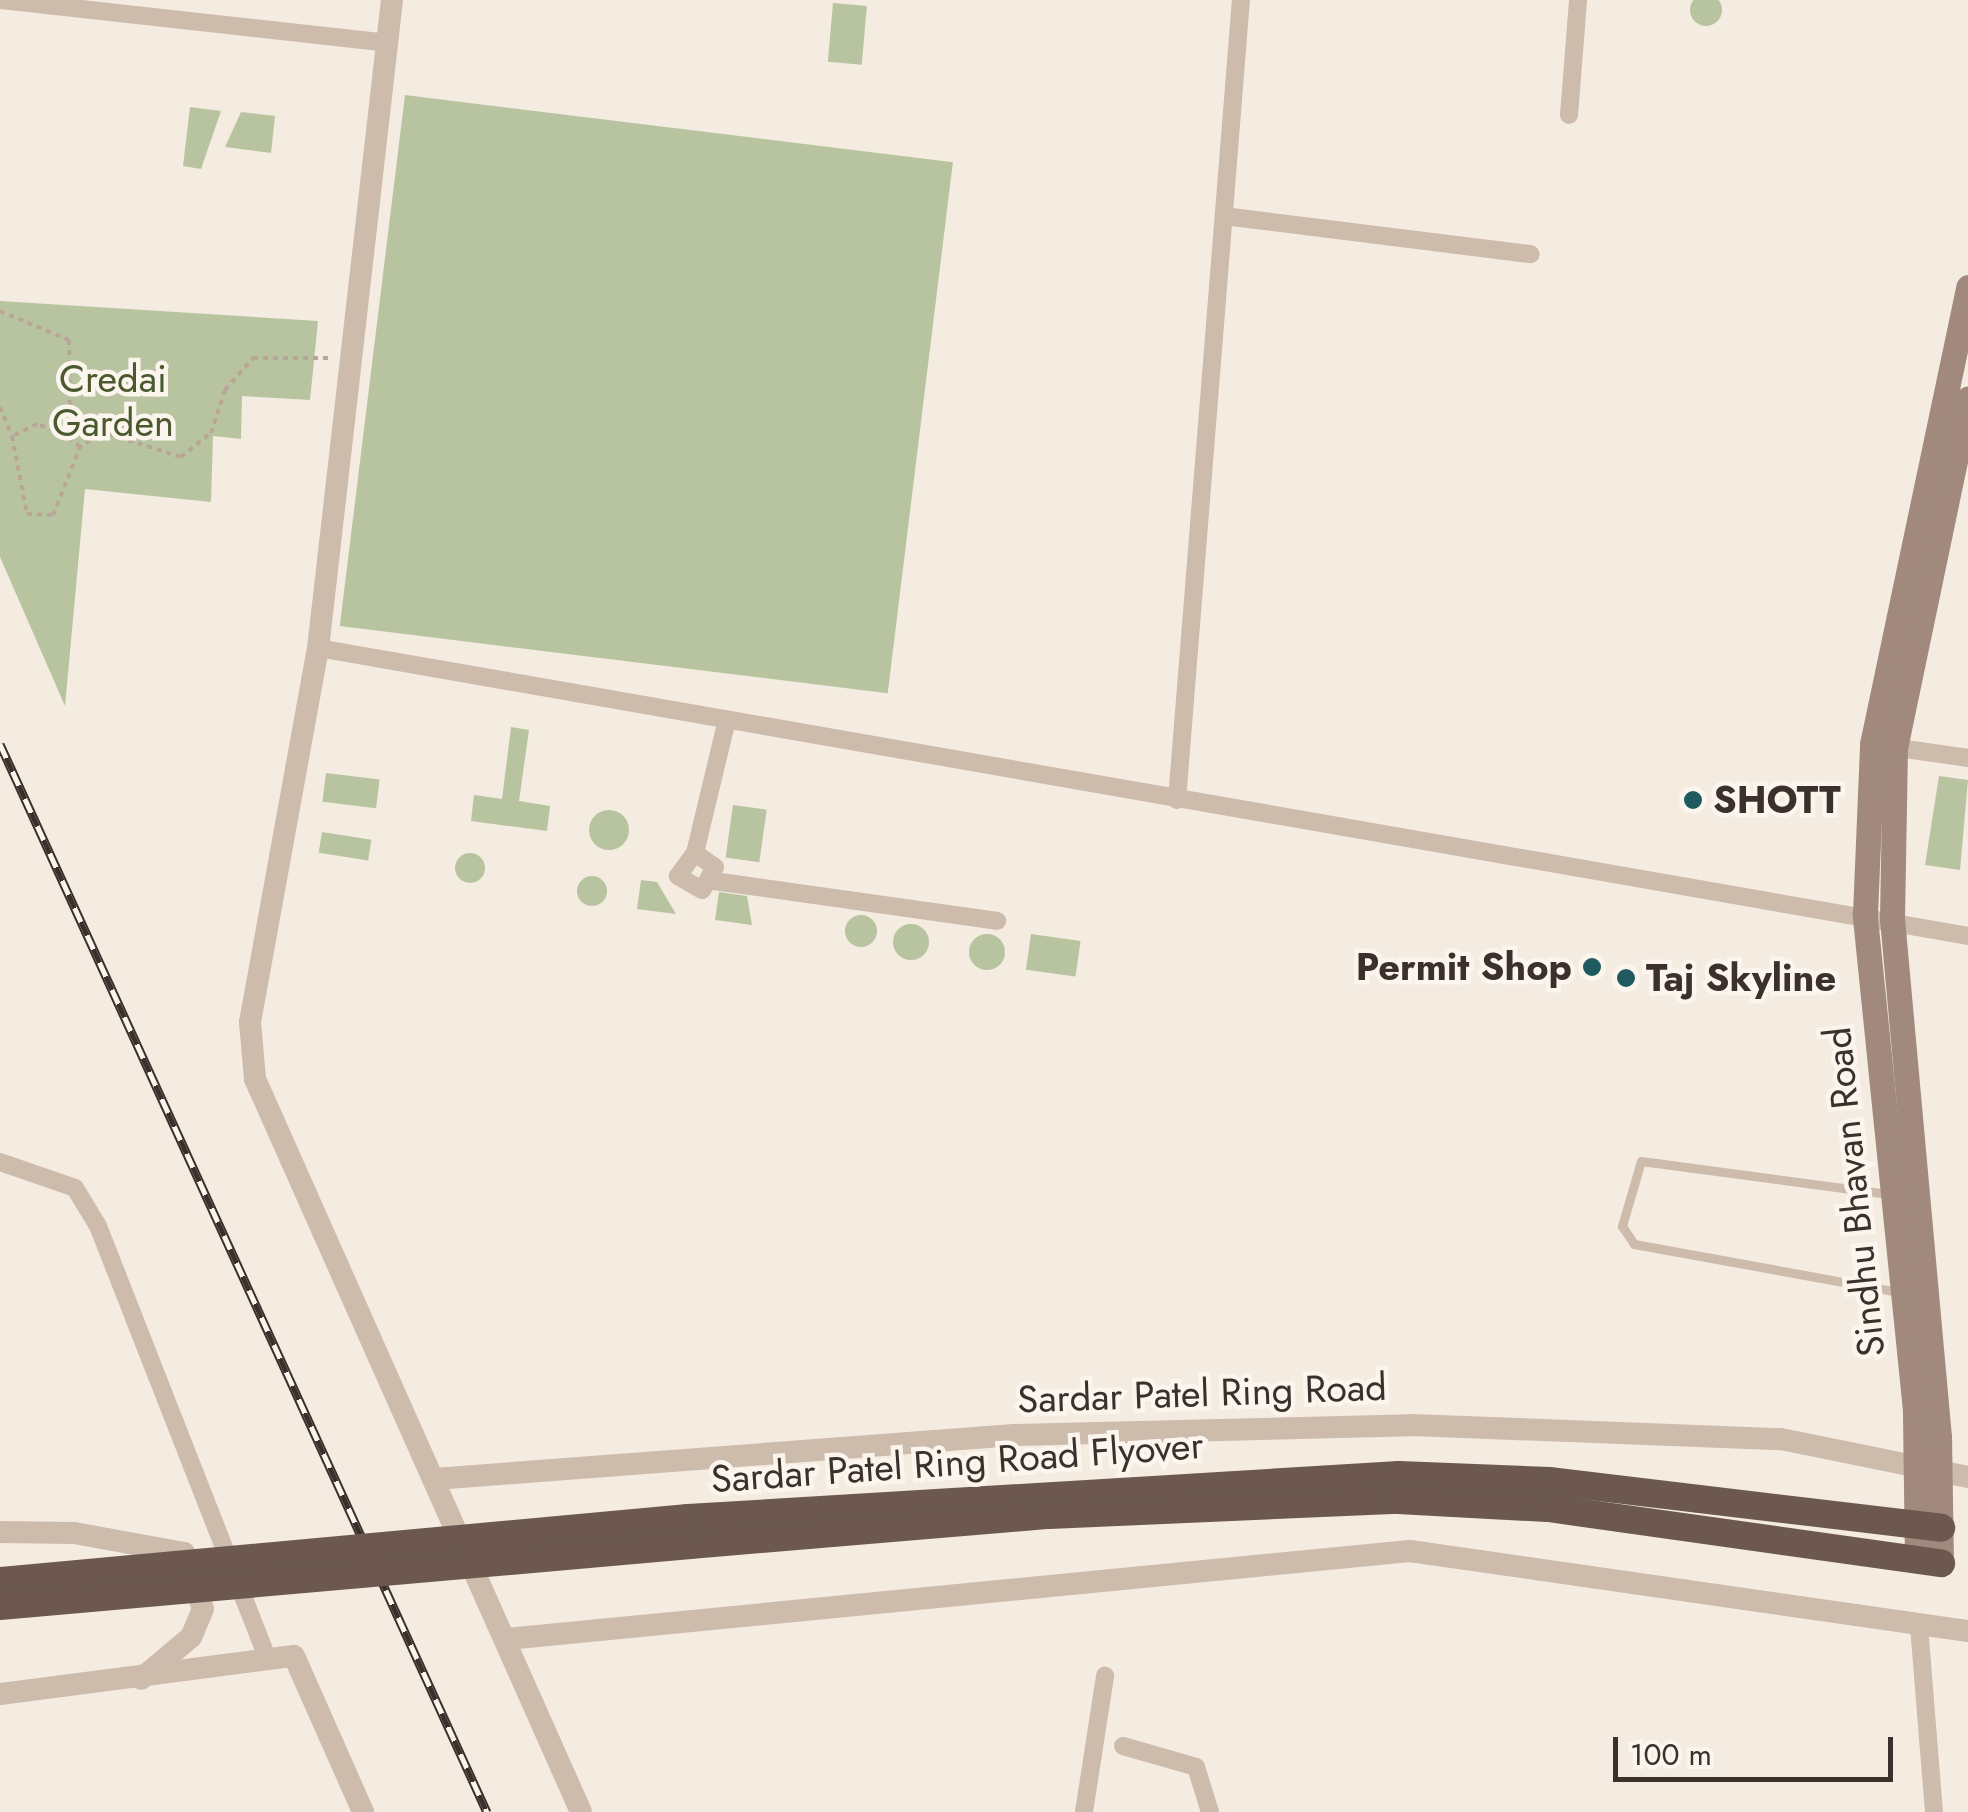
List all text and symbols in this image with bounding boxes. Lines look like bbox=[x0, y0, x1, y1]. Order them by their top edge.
park label: Credai Garden bbox=[52, 356, 174, 446]
place label: SHOTT bbox=[1713, 777, 1840, 823]
marker: SHOTT bbox=[1682, 789, 1704, 811]
place label: Permit Shop bbox=[1356, 944, 1572, 990]
place label: Taj Skyline bbox=[1646, 955, 1836, 1001]
marker: Permit Shop bbox=[1581, 956, 1603, 978]
marker: Taj Skyline bbox=[1615, 967, 1637, 989]
street label: Sindhu Bhavan Road bbox=[1814, 1025, 1894, 1359]
street label: Sardar Patel Ring Road bbox=[1017, 1364, 1387, 1422]
street label: Sardar Patel Ring Road Flyover bbox=[709, 1422, 1205, 1502]
scale bar bbox=[1618, 1717, 1898, 1779]
text: 100 m bbox=[1630, 1733, 1712, 1776]

